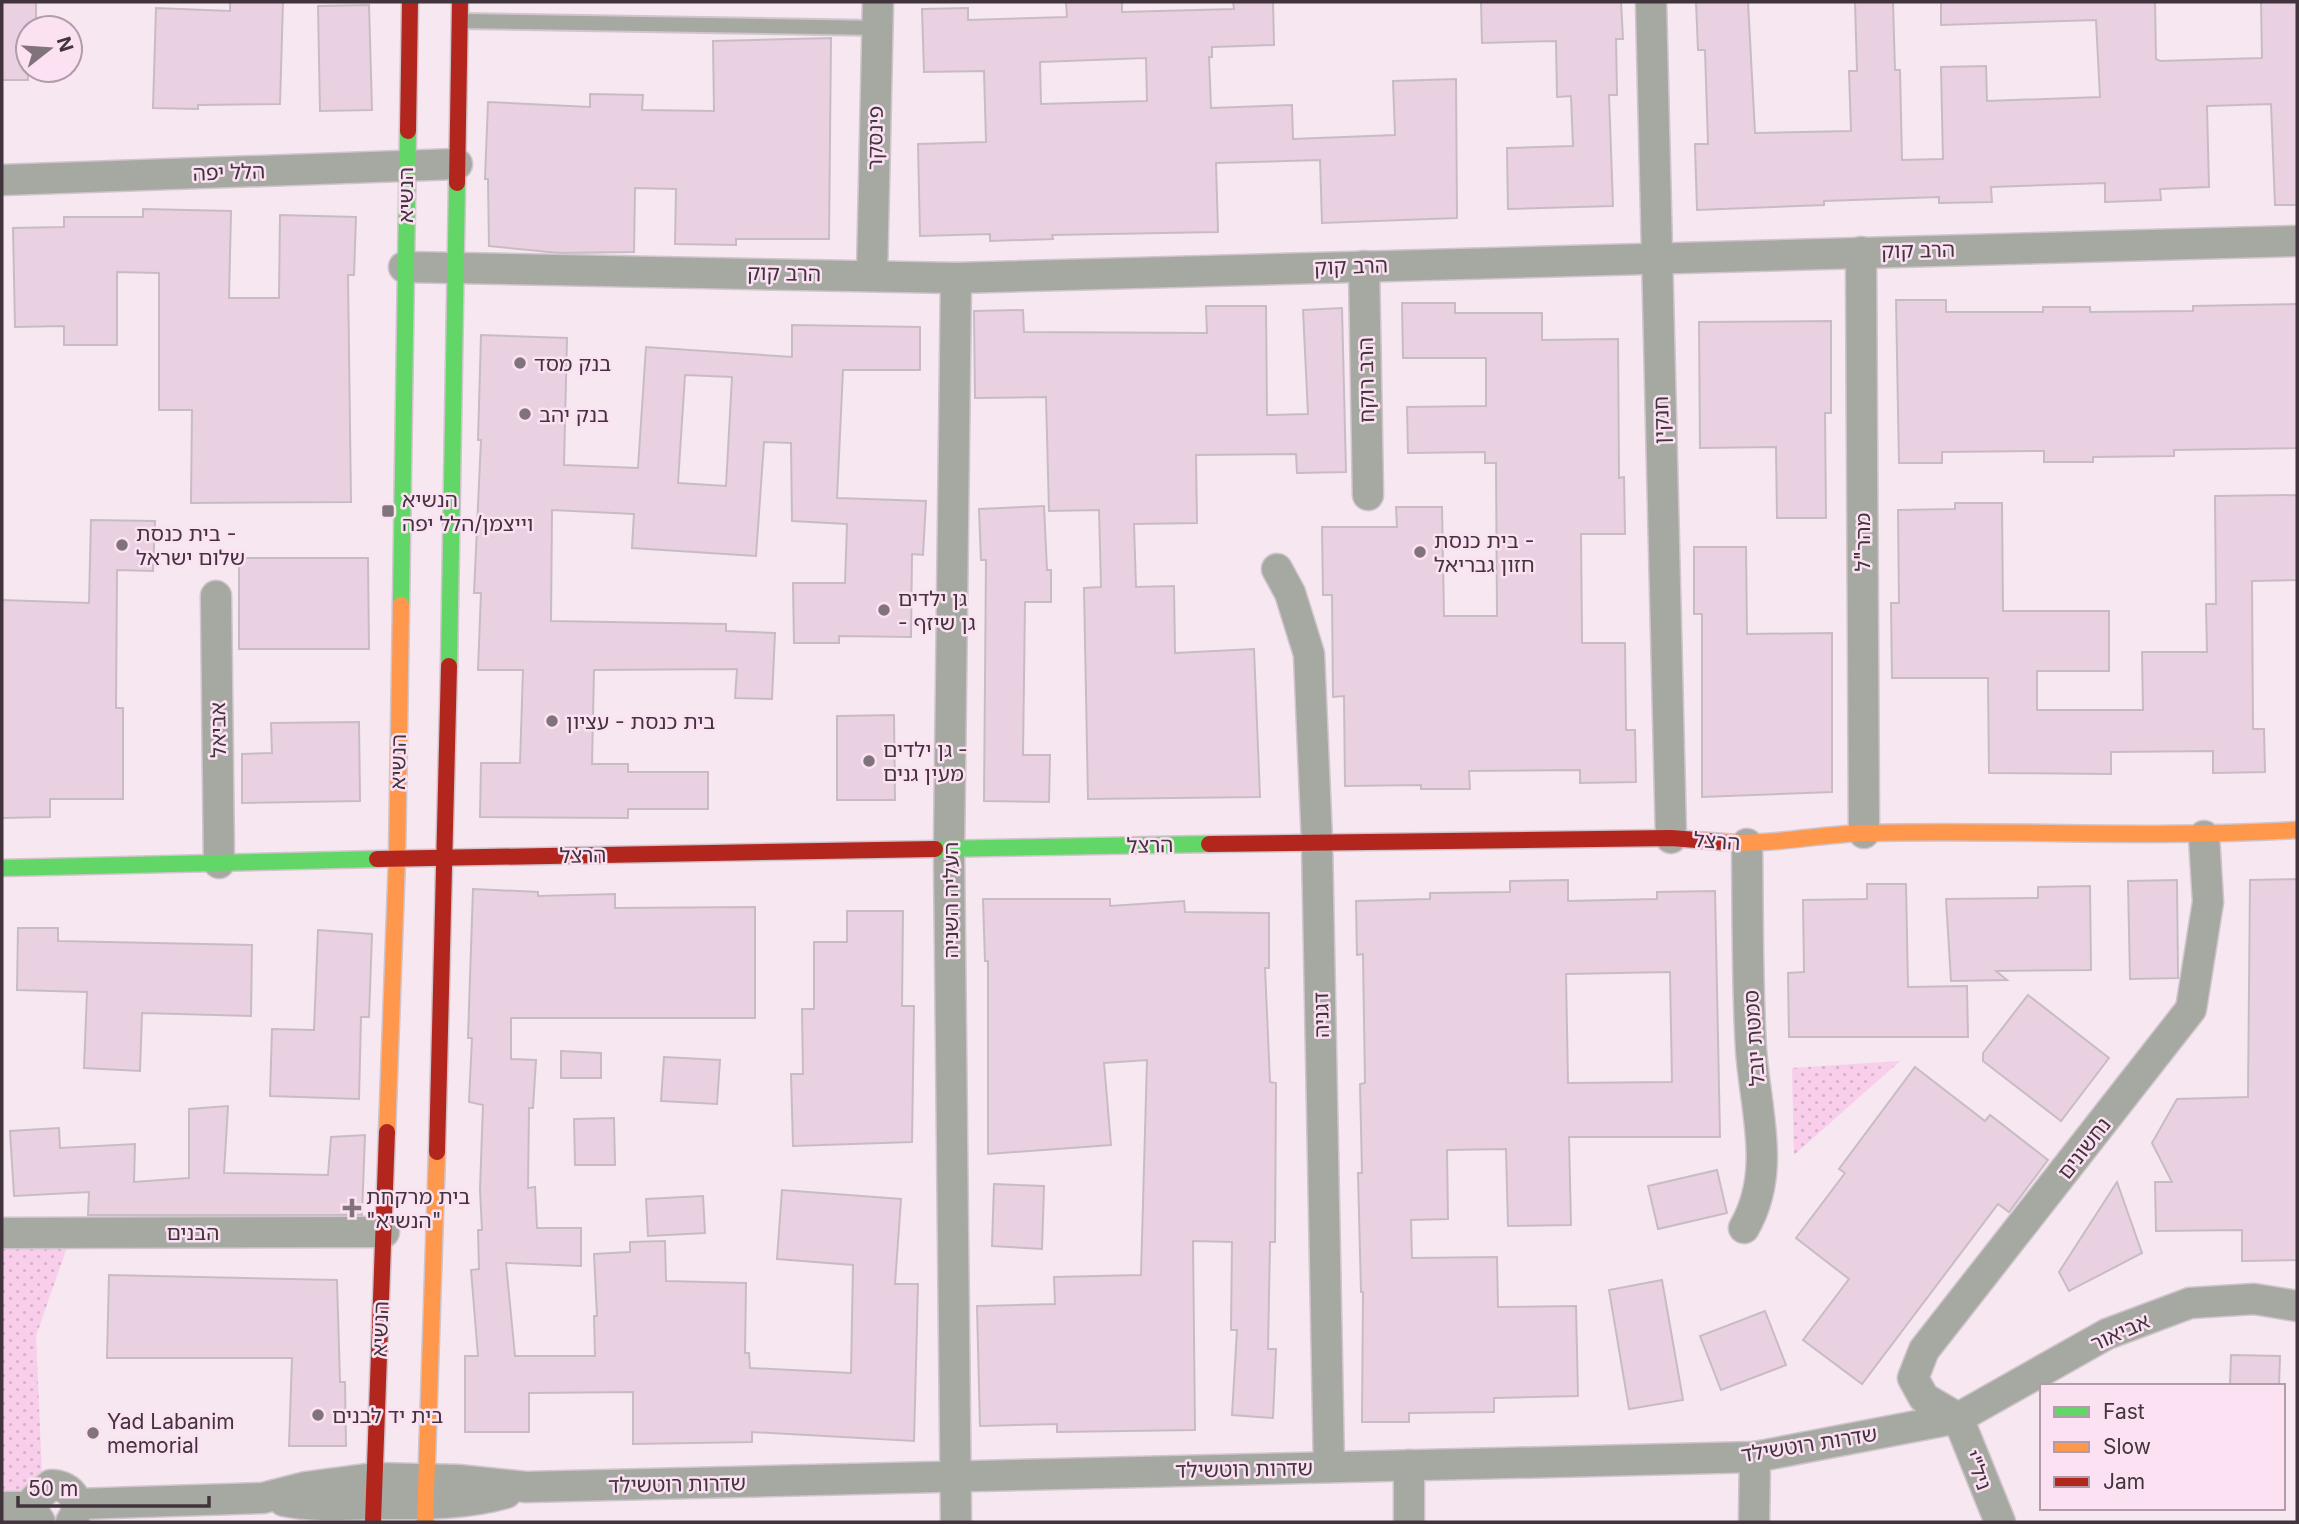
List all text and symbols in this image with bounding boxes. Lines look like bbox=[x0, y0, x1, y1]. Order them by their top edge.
north arrow bbox=[14, 14, 84, 84]
text: N bbox=[52, 34, 78, 54]
street label: פינסקר bbox=[862, 106, 888, 170]
street label: הלל יפה bbox=[192, 158, 266, 186]
street label: הנשיא bbox=[393, 167, 418, 223]
street label: הרב קוק bbox=[1881, 237, 1955, 263]
street label: הרב קוק bbox=[1314, 252, 1388, 280]
street label: הרב קוק bbox=[747, 260, 821, 286]
street label: הרב רוקח bbox=[1353, 337, 1379, 423]
place label: בנק מסד bbox=[534, 351, 611, 376]
marker: בנק מסד bbox=[512, 355, 528, 371]
street label: חנקין bbox=[1648, 396, 1674, 444]
place label: בנק יהב bbox=[539, 402, 609, 427]
marker: בנק יהב bbox=[517, 406, 533, 422]
place label: הנשיא וייצמן/הלל יפה bbox=[402, 487, 533, 536]
marker: הנשיא וייצמן/הלל יפה bbox=[380, 503, 396, 519]
street label: מהר"ל bbox=[1850, 512, 1875, 571]
place label: בית כנסת - שלום ישראל bbox=[136, 521, 245, 570]
place label: בית כנסת - חזון גבריאל bbox=[1434, 528, 1535, 577]
marker: בית כנסת - שלום ישראל bbox=[114, 537, 130, 553]
marker: בית כנסת - חזון גבריאל bbox=[1412, 544, 1428, 560]
place label: גן ילדים - גן שיזף bbox=[898, 586, 976, 635]
marker: גן ילדים - גן שיזף bbox=[876, 602, 892, 618]
street label: אביאל bbox=[205, 702, 231, 758]
place label: בית כנסת - עציון bbox=[566, 709, 715, 734]
marker: בית כנסת - עציון bbox=[544, 713, 560, 729]
street label: הנשיא bbox=[385, 734, 411, 790]
place label: גן ילדים - מעין גנים bbox=[883, 737, 968, 786]
marker: גן ילדים - מעין גנים bbox=[861, 753, 877, 769]
street label: הרצל bbox=[1693, 827, 1741, 855]
street label: הרצל bbox=[1126, 832, 1174, 858]
street label: הרצל bbox=[559, 842, 607, 868]
street label: העליה השניה bbox=[938, 842, 963, 958]
street label: סמטת יובל bbox=[1738, 989, 1770, 1087]
street label: דגניה bbox=[1308, 992, 1334, 1038]
street label: נחשונים bbox=[2052, 1112, 2116, 1184]
place label: בית מרקחת "הנשיא" bbox=[366, 1184, 470, 1233]
marker: בית מרקחת "הנשיא" bbox=[344, 1200, 360, 1216]
street label: הבנים bbox=[167, 1220, 219, 1245]
street label: הנשיא bbox=[367, 1301, 393, 1357]
street label: אביאור bbox=[2087, 1308, 2153, 1356]
legend bbox=[2040, 1384, 2285, 1510]
text: Fast bbox=[2103, 1399, 2145, 1424]
place label: בית יד לבנים bbox=[332, 1403, 443, 1428]
marker: בית יד לבנים bbox=[310, 1407, 326, 1423]
place label: Yad Labanim memorial bbox=[107, 1409, 235, 1458]
street label: שדרות רוטשילד bbox=[1739, 1421, 1879, 1467]
marker: Yad Labanim memorial bbox=[85, 1425, 101, 1441]
text: Slow bbox=[2103, 1434, 2151, 1459]
street label: ניל"י bbox=[1959, 1446, 1997, 1494]
street label: שדרות רוטשילד bbox=[1175, 1455, 1313, 1483]
scale bar bbox=[18, 1464, 208, 1508]
text: Jam bbox=[2103, 1469, 2145, 1494]
street label: שדרות רוטשילד bbox=[608, 1470, 746, 1498]
text: 50 m bbox=[28, 1476, 78, 1501]

